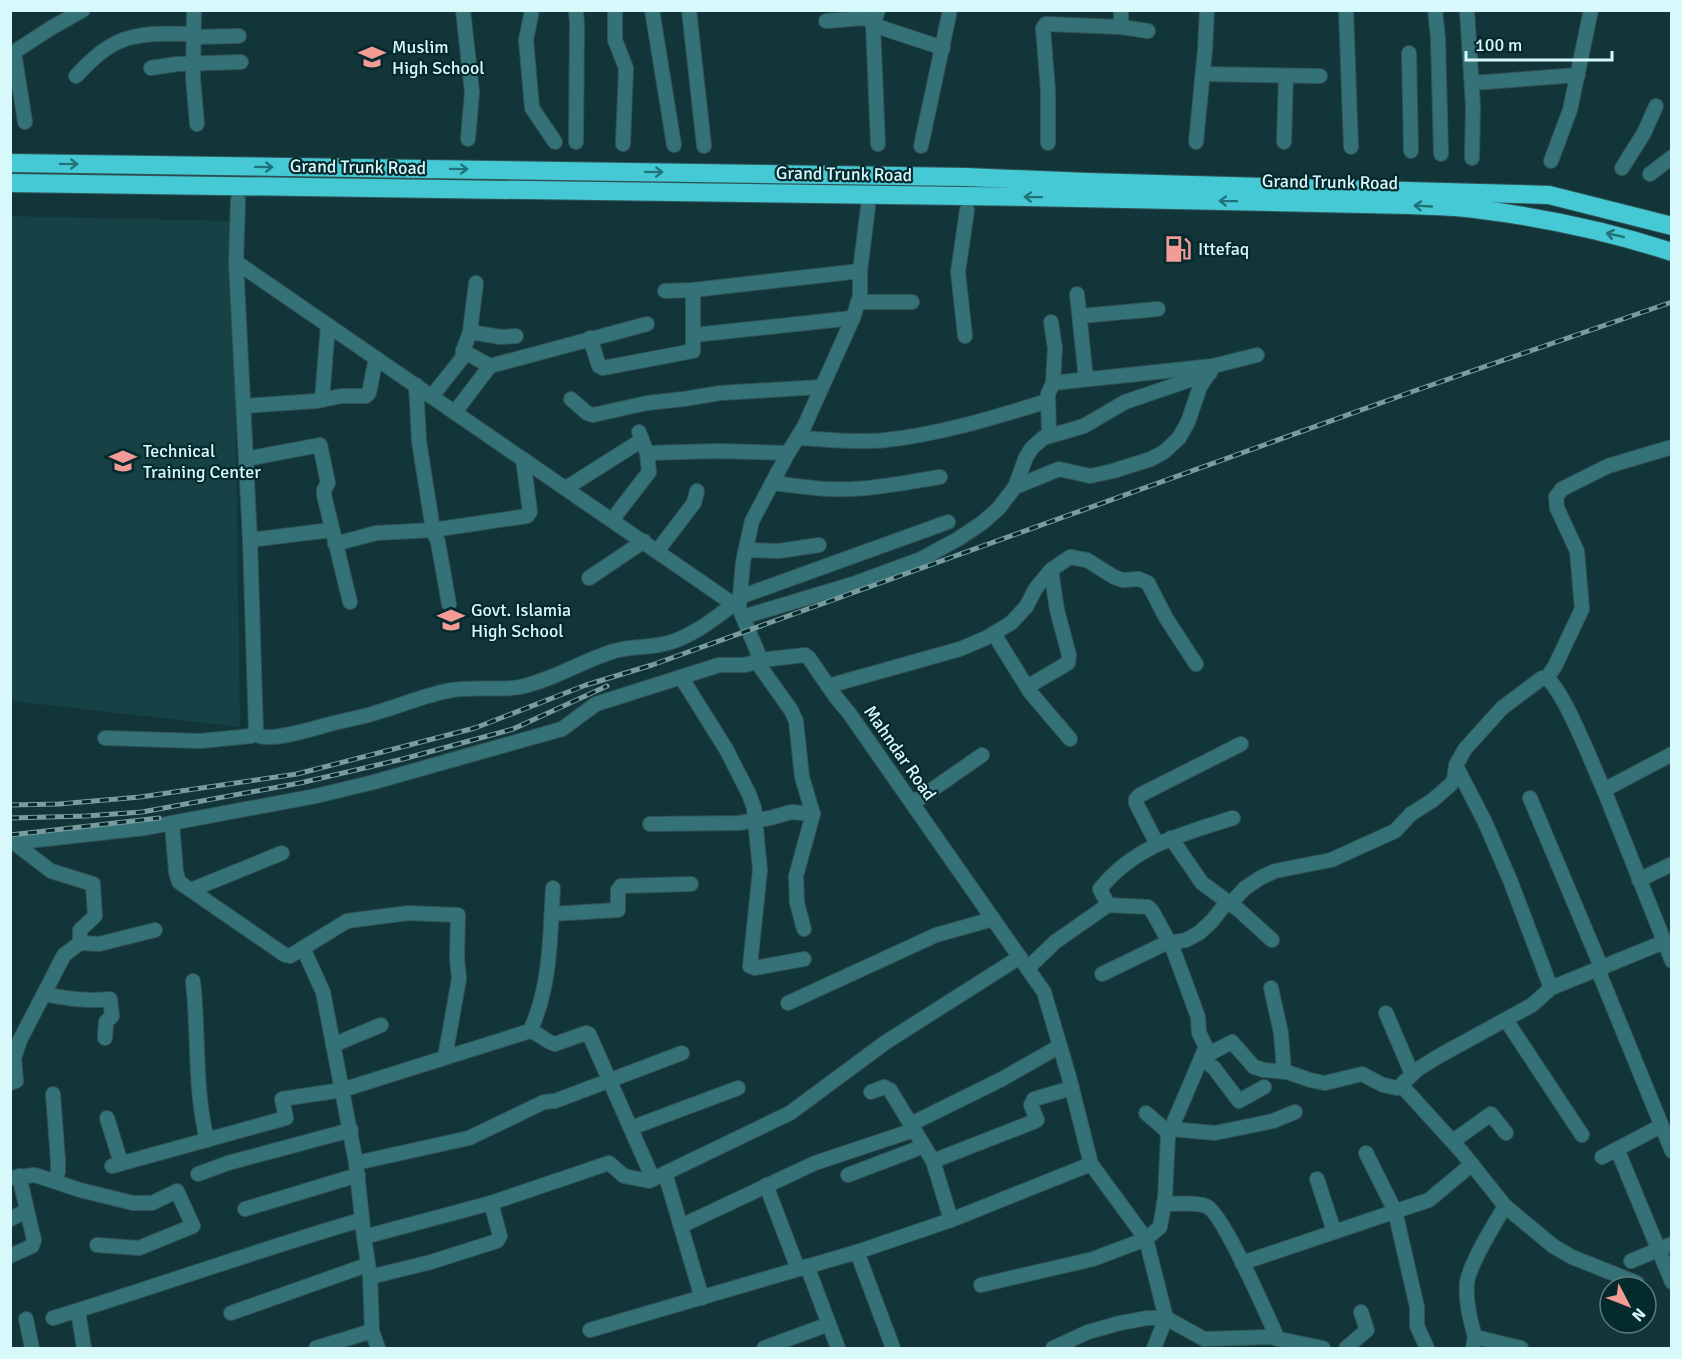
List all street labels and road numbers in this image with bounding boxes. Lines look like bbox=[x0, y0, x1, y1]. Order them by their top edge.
street label: Grand Trunk Road bbox=[290, 155, 426, 179]
street label: Grand Trunk Road bbox=[776, 162, 912, 186]
street label: Grand Trunk Road bbox=[1262, 170, 1398, 194]
street label: Mahndar Road bbox=[859, 701, 941, 805]

